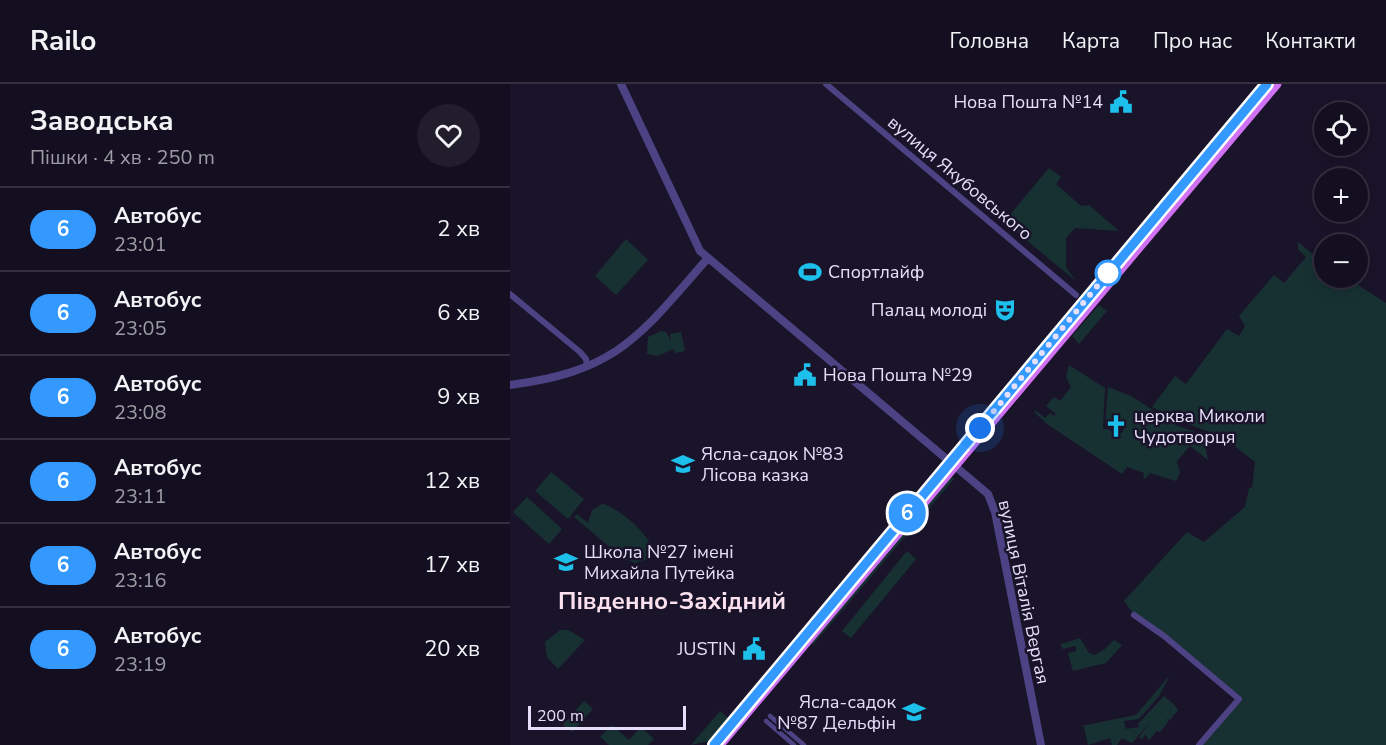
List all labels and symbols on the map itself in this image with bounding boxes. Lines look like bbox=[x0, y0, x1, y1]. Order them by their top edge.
public building icon: Нова Пошта №14 bbox=[1108, 89, 1134, 115]
place label: Нова Пошта №14 bbox=[953, 90, 1103, 114]
street label: вулиця Якубовського bbox=[883, 110, 1037, 246]
sports icon: Спортлайф bbox=[797, 259, 823, 285]
place label: Спортлайф bbox=[828, 260, 924, 284]
unlabelled marker bbox=[1095, 260, 1121, 286]
theatre icon: Палац молоді bbox=[992, 297, 1018, 323]
place label: Палац молоді bbox=[871, 298, 987, 322]
public building icon: Нова Пошта №29 bbox=[792, 362, 818, 388]
place label: Нова Пошта №29 bbox=[823, 363, 973, 387]
place label: церква Миколи Чудотворця bbox=[1134, 404, 1265, 449]
your location bbox=[965, 413, 995, 443]
church icon: церква Миколи Чудотворця bbox=[1103, 413, 1129, 439]
place label: Ясла-садок №83 Лісова казка bbox=[701, 442, 844, 487]
school or university icon: Ясла-садок №83 Лісова казка bbox=[670, 451, 696, 477]
line badge: 6 bbox=[888, 494, 926, 532]
street label: вулиця Віталія Вергая bbox=[993, 498, 1055, 686]
place label: Школа №27 імені Михайла Путейка bbox=[584, 540, 735, 585]
school or university icon: Школа №27 імені Михайла Путейка bbox=[553, 549, 579, 575]
district label: Південно-Західний bbox=[558, 585, 786, 617]
public building icon: JUSTIN bbox=[741, 636, 767, 662]
place label: JUSTIN bbox=[677, 637, 736, 661]
place label: Ясла-садок №87 Дельфін bbox=[777, 690, 897, 735]
school or university icon: Ясла-садок №87 Дельфін bbox=[901, 699, 927, 725]
scale bar bbox=[528, 703, 686, 730]

